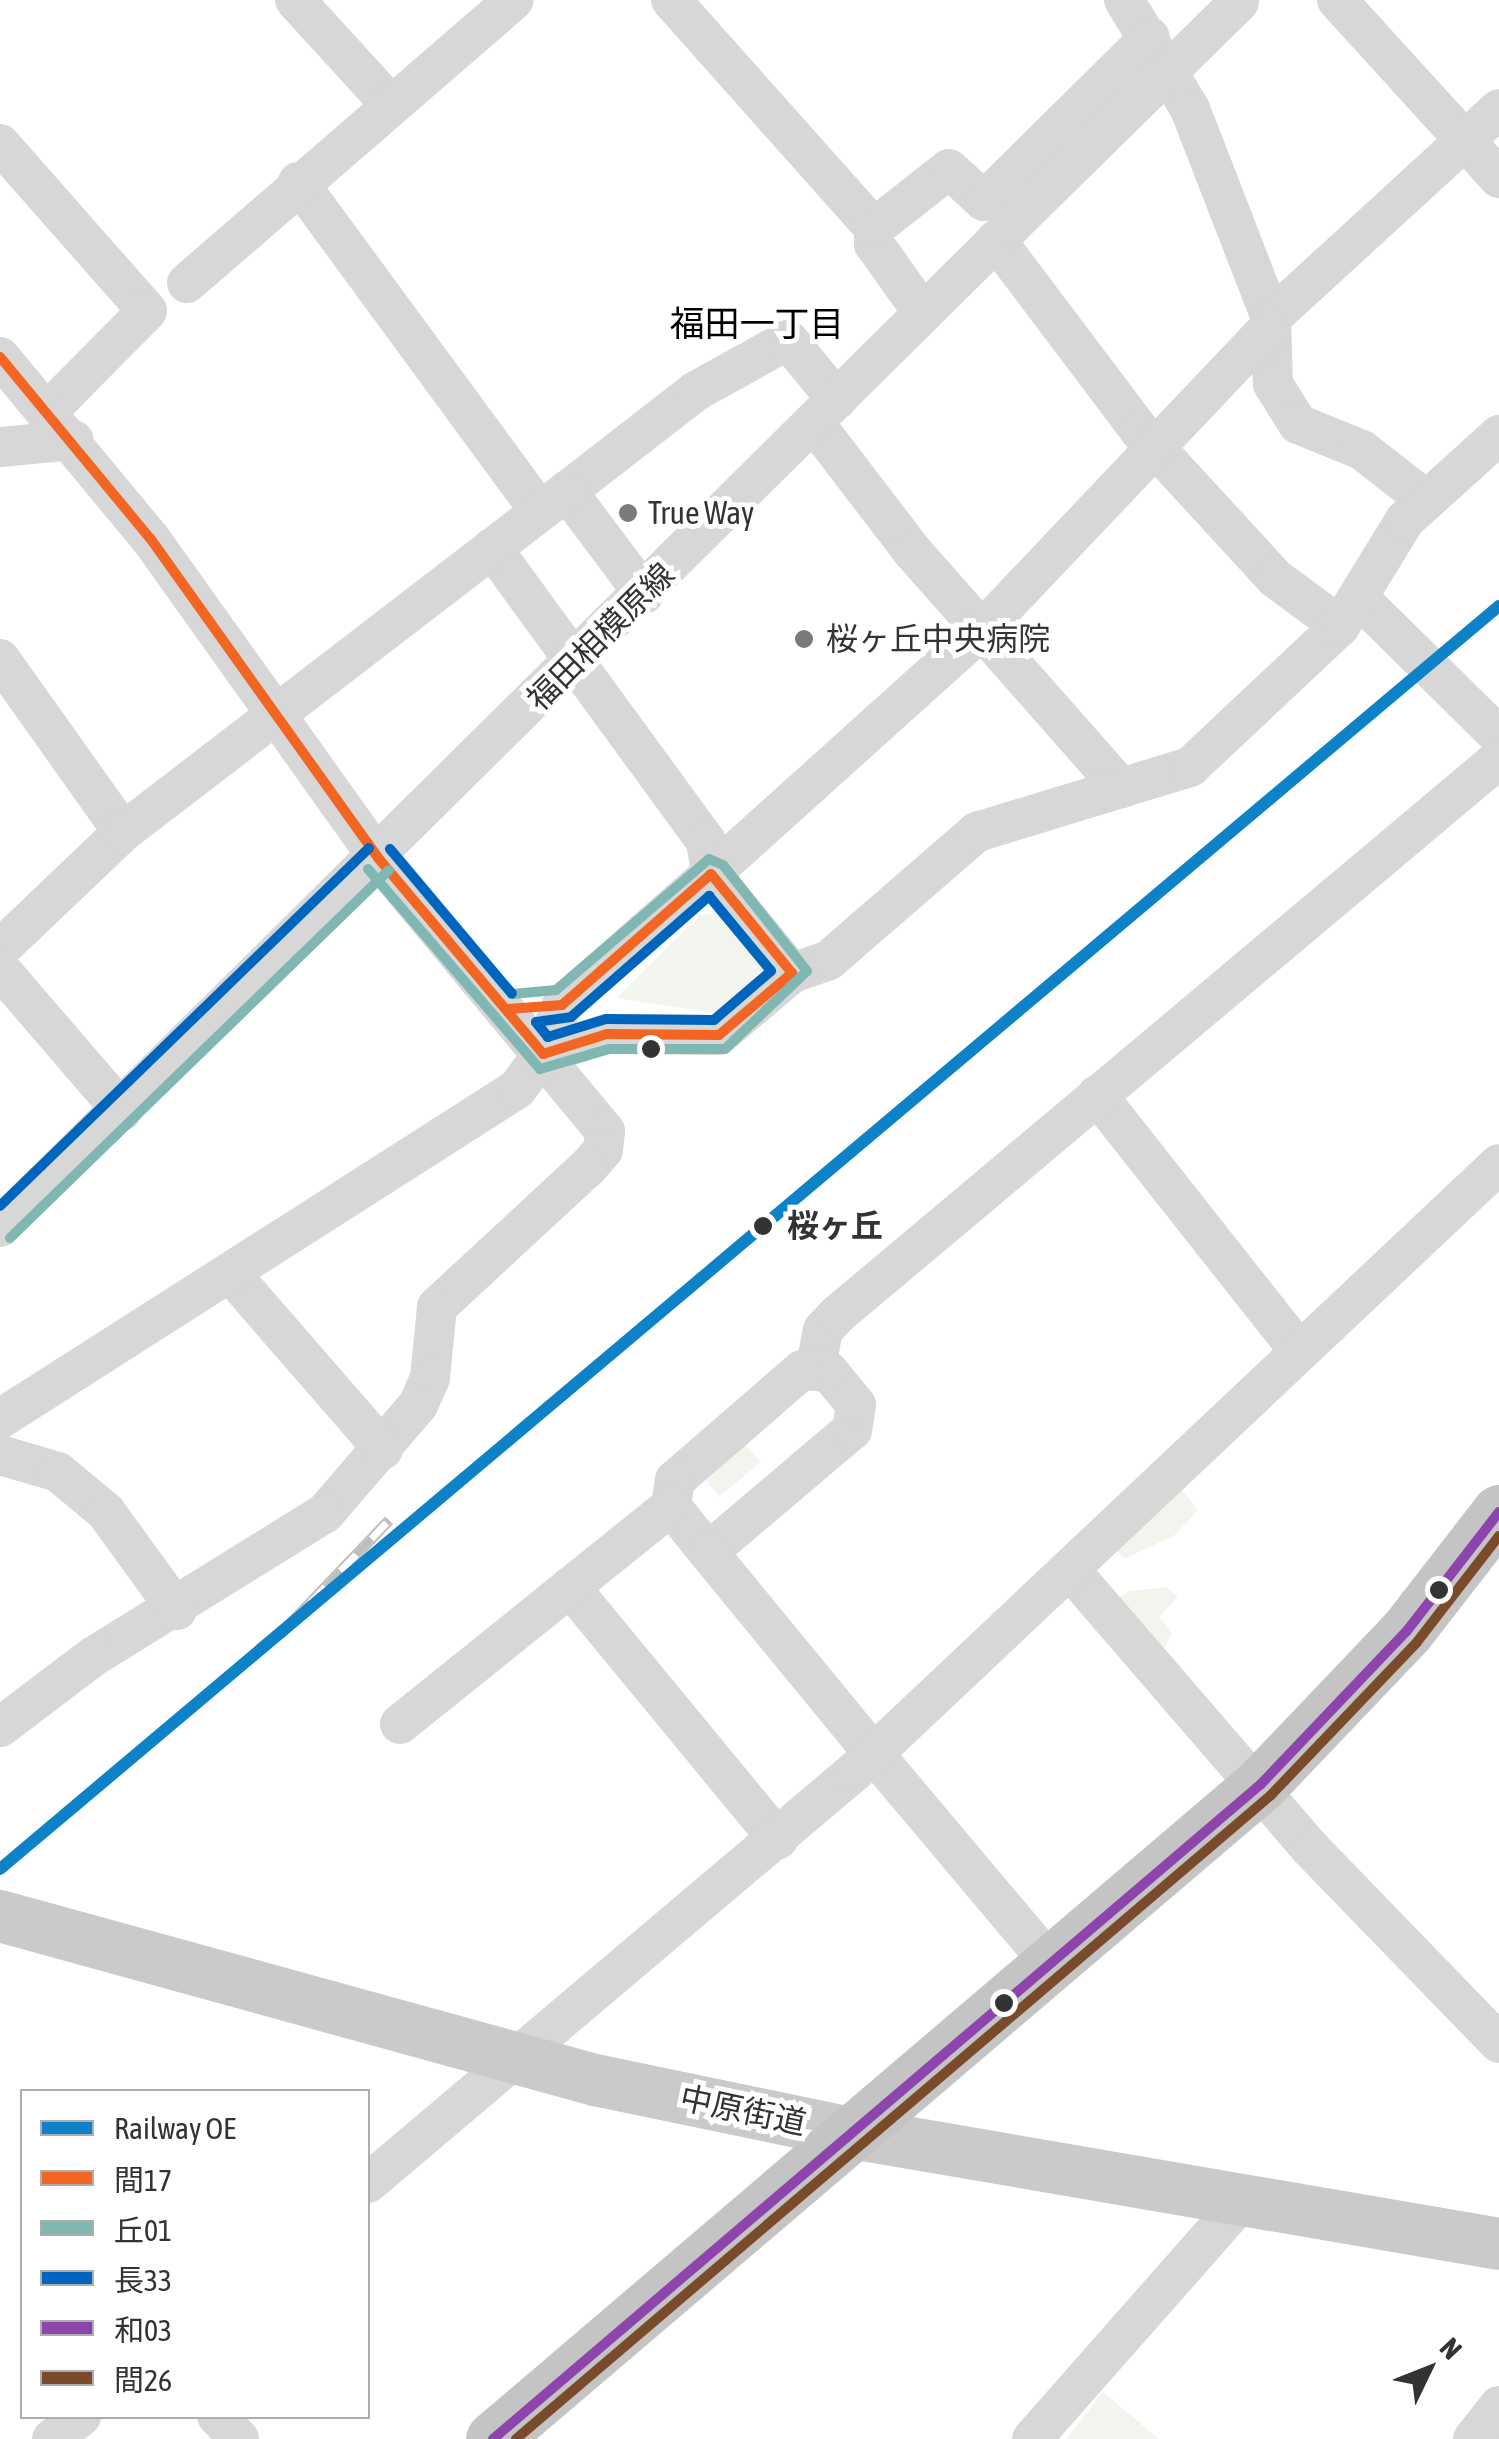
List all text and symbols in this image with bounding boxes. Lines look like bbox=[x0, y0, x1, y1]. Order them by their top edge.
district label: 福田一丁目 bbox=[670, 302, 844, 344]
place label: True Way bbox=[648, 494, 754, 532]
marker: True Way bbox=[617, 502, 639, 524]
street label: 福田相模原線 bbox=[520, 556, 682, 718]
place label: 桜ヶ丘中央病院 bbox=[826, 620, 1050, 658]
marker: 桜ヶ丘中央病院 bbox=[791, 626, 817, 652]
unlabelled marker bbox=[641, 1039, 661, 1059]
place label: 桜ヶ丘 bbox=[787, 1207, 883, 1245]
marker: 桜ヶ丘 bbox=[748, 1211, 778, 1241]
unlabelled marker bbox=[1429, 1580, 1449, 1600]
unlabelled marker bbox=[994, 1993, 1014, 2013]
street label: 中原街道 bbox=[676, 2079, 810, 2143]
legend bbox=[20, 2089, 370, 2419]
text: Railway OE bbox=[114, 2111, 236, 2145]
text: 間17 bbox=[114, 2163, 172, 2197]
text: 丘01 bbox=[114, 2213, 172, 2247]
text: 長33 bbox=[114, 2263, 172, 2297]
text: 和03 bbox=[114, 2313, 172, 2347]
north arrow bbox=[1379, 2319, 1479, 2419]
text: N bbox=[1434, 2332, 1468, 2365]
text: 間26 bbox=[114, 2363, 172, 2397]

